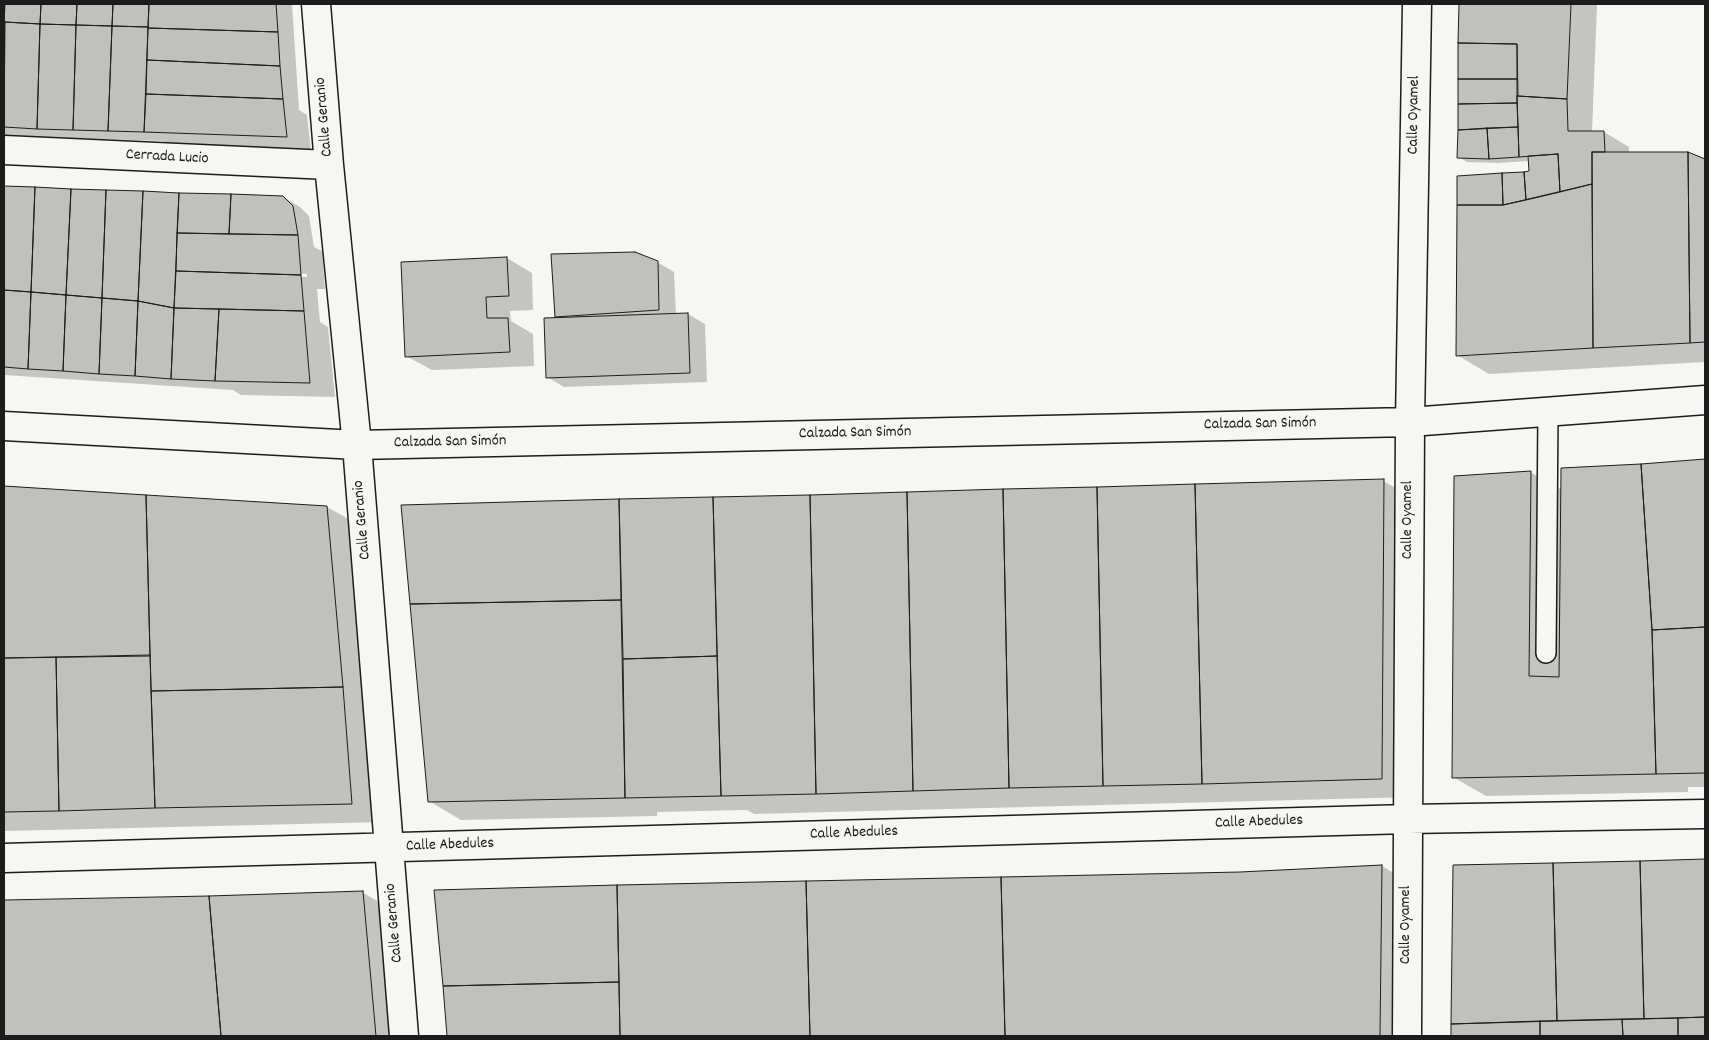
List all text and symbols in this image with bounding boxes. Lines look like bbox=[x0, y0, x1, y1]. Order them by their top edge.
street label: Calle Oyamel bbox=[1405, 75, 1425, 155]
street label: Calle Geranio bbox=[312, 76, 338, 158]
street label: Cerrada Lucio bbox=[125, 146, 209, 170]
street label: Calzada San Simón bbox=[1204, 414, 1316, 436]
street label: Calzada San Simón bbox=[799, 423, 911, 445]
street label: Calzada San Simón bbox=[394, 432, 506, 454]
street label: Calle Geranio bbox=[350, 479, 376, 561]
street label: Calle Oyamel bbox=[1399, 481, 1419, 559]
street label: Calle Abedules bbox=[1214, 812, 1304, 834]
street label: Calle Abedules bbox=[809, 823, 899, 845]
street label: Calle Abedules bbox=[405, 835, 495, 857]
street label: Calle Geranio bbox=[382, 882, 408, 964]
street label: Calle Oyamel bbox=[1397, 886, 1417, 964]

